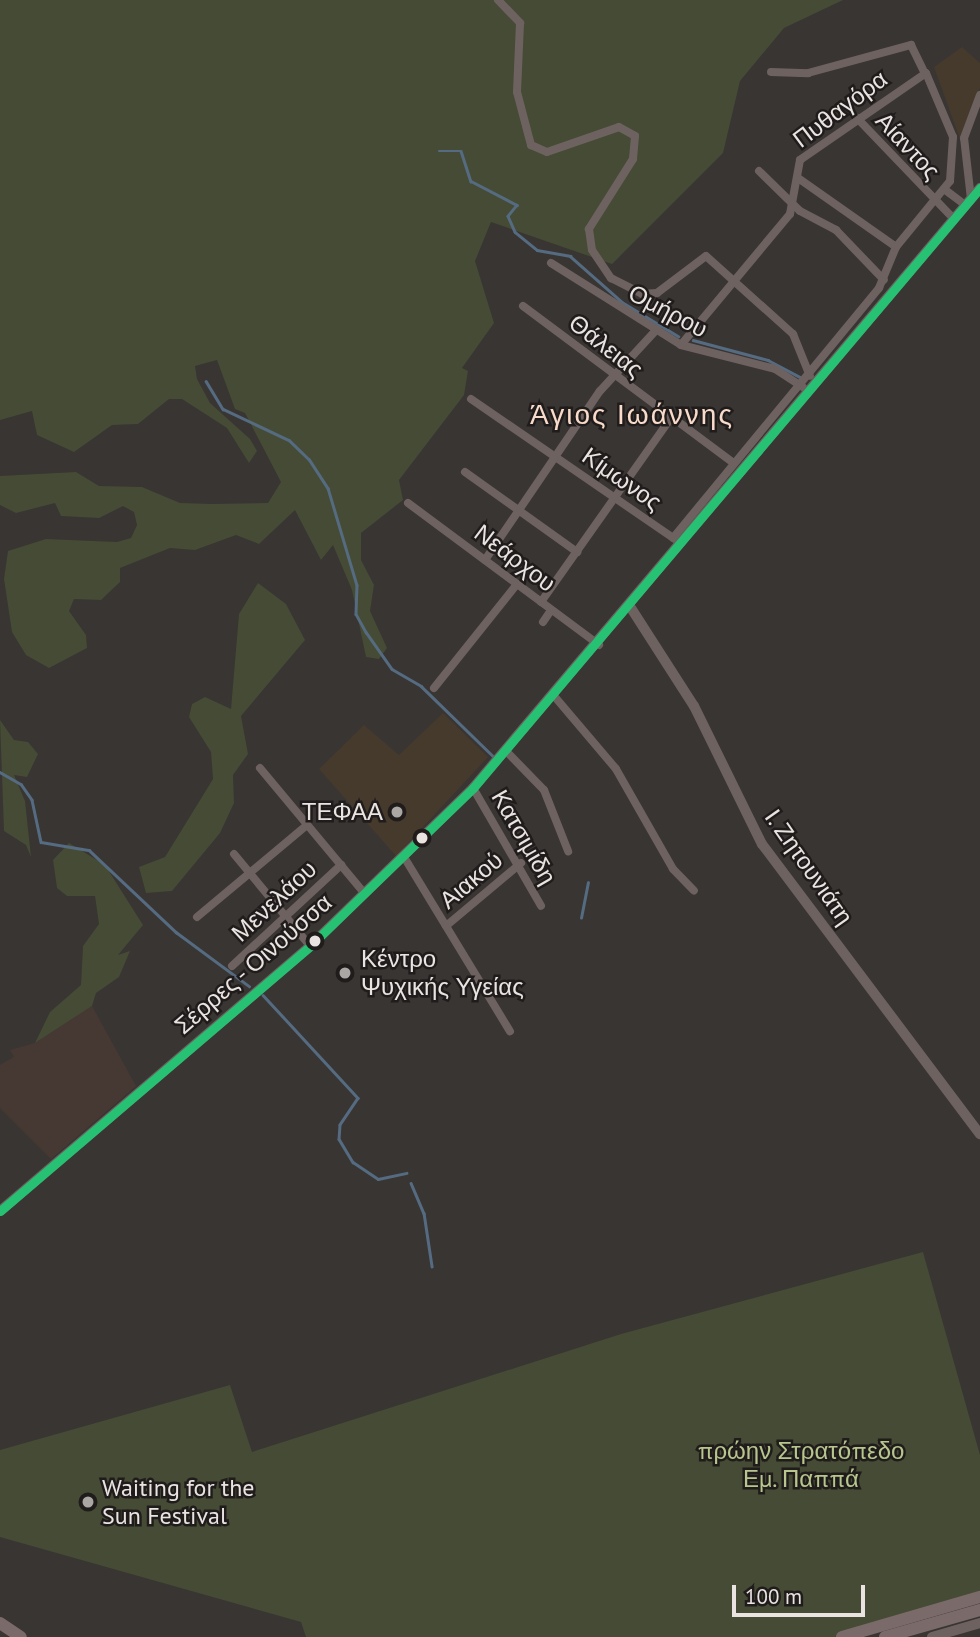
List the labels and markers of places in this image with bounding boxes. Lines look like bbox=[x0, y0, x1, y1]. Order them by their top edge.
place label: ΤΕΦΑΑ bbox=[302, 798, 383, 826]
marker: ΤΕΦΑΑ bbox=[389, 804, 405, 820]
unlabelled marker bbox=[415, 831, 429, 845]
unlabelled marker bbox=[308, 934, 322, 948]
place label: Κέντρο Ψυχικής Υγείας bbox=[361, 945, 524, 1001]
marker: Κέντρο Ψυχικής Υγείας bbox=[335, 963, 355, 983]
place label: Waiting for the Sun Festival bbox=[102, 1474, 254, 1530]
marker: Waiting for the Sun Festival bbox=[80, 1494, 96, 1510]

